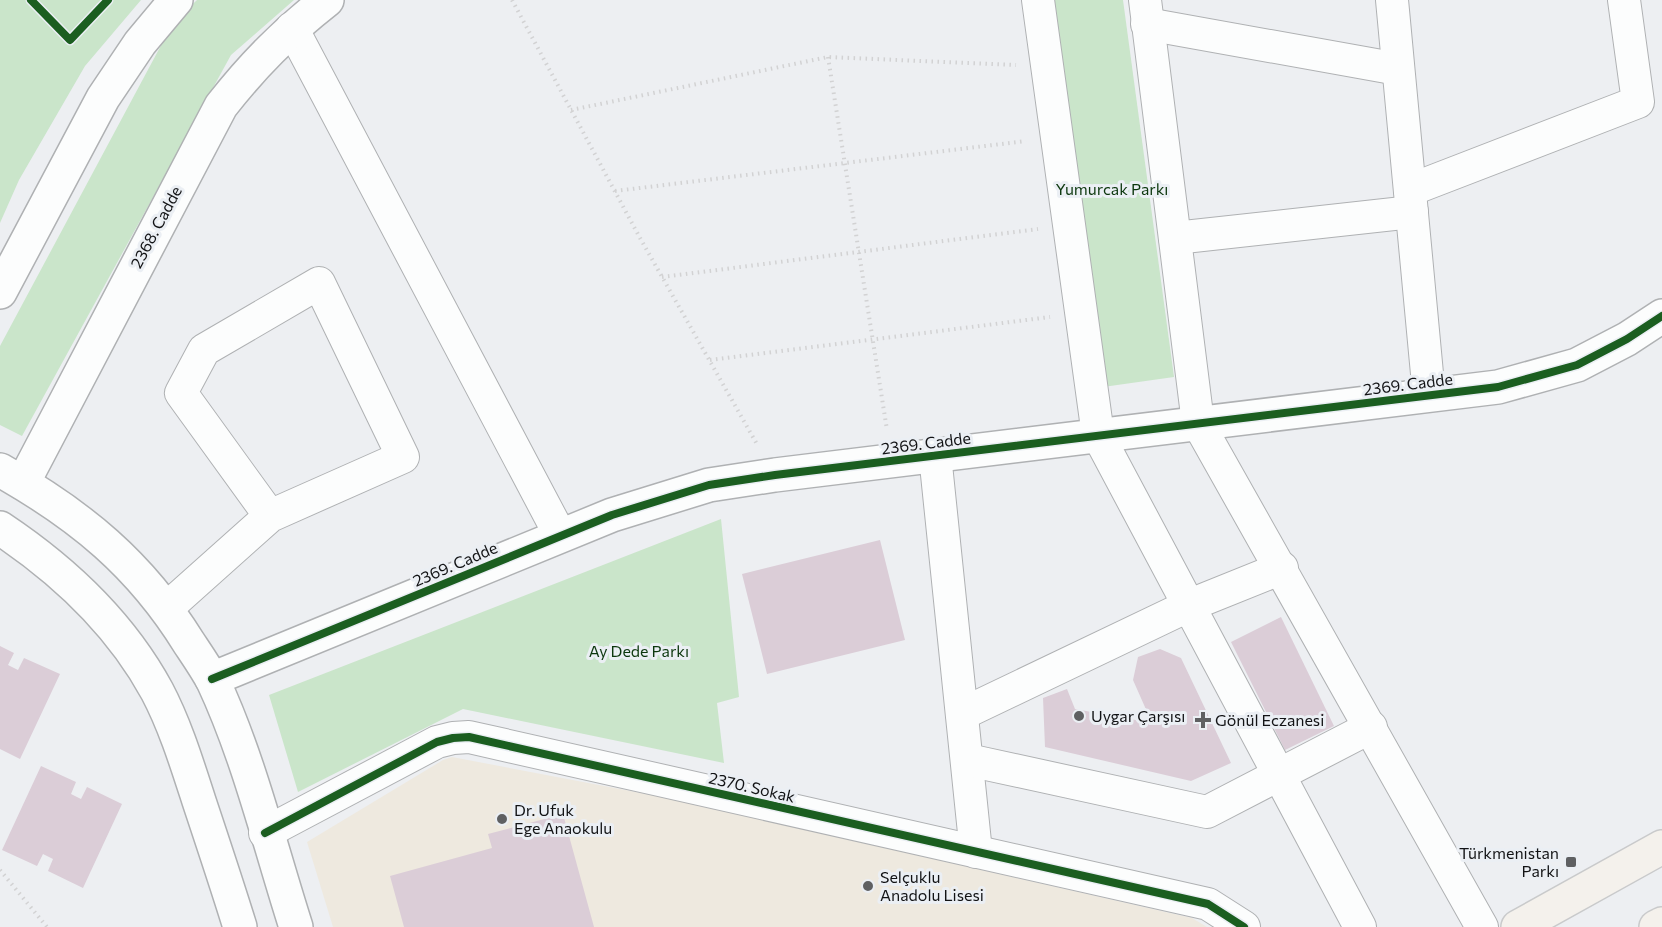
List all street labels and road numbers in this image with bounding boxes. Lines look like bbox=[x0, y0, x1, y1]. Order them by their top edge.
street label: 2368. Cadde bbox=[126, 182, 185, 271]
street label: 2369. Cadde bbox=[1362, 369, 1454, 398]
street label: 2369. Cadde bbox=[880, 428, 972, 457]
street label: 2369. Cadde bbox=[410, 537, 500, 590]
street label: 2370. Sokak bbox=[707, 767, 797, 806]

